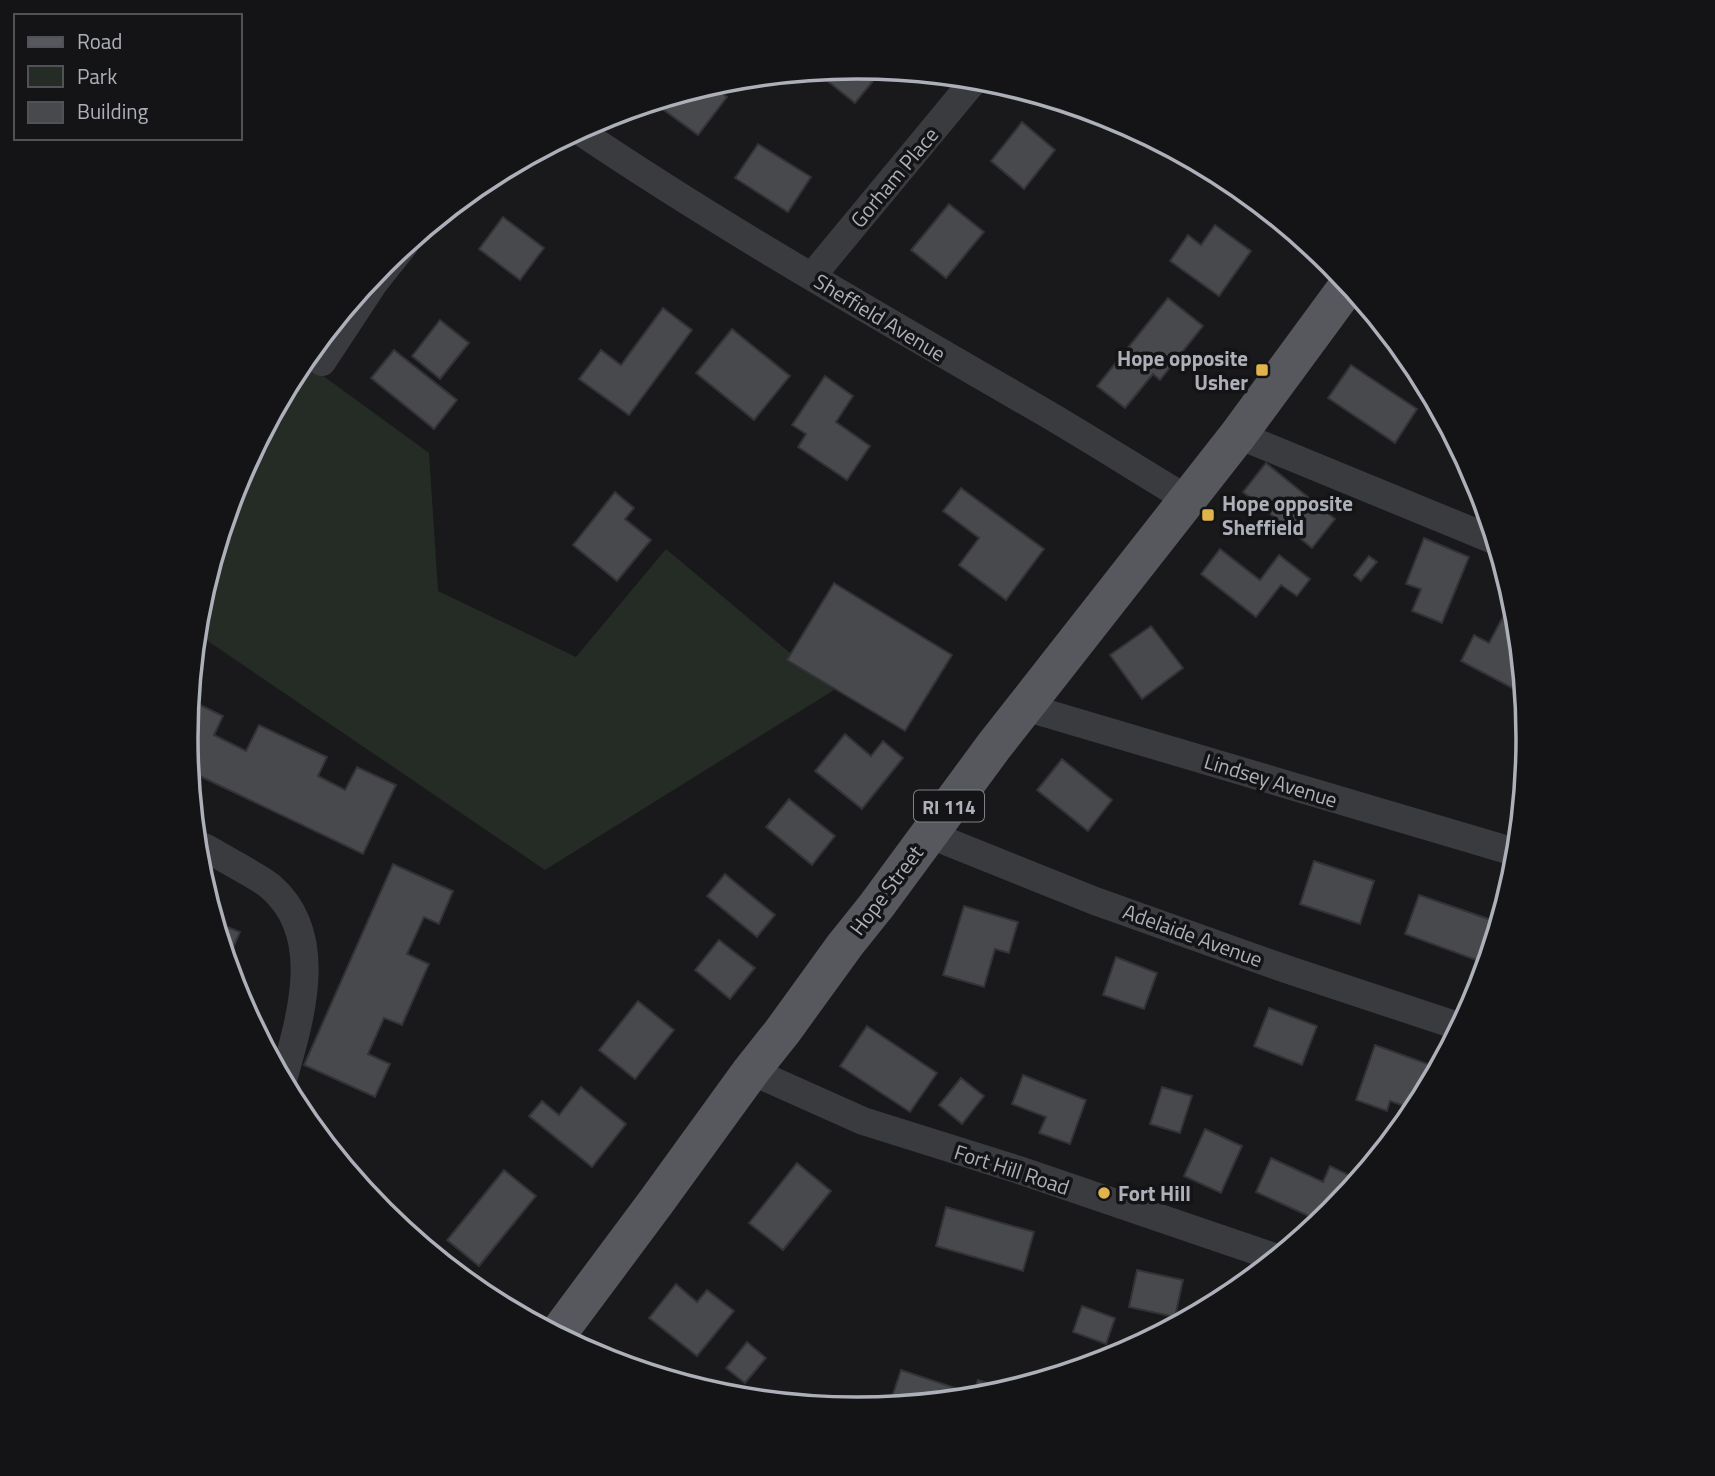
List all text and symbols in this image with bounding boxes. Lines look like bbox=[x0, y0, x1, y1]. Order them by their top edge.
legend bbox=[14, 14, 242, 140]
text: Road bbox=[77, 25, 122, 57]
text: Park bbox=[77, 60, 117, 92]
text: Building bbox=[77, 95, 149, 127]
street label: Gorham Place bbox=[842, 120, 946, 234]
street label: Sheffield Avenue bbox=[808, 265, 952, 369]
place label: Hope opposite Usher bbox=[1117, 342, 1248, 398]
marker: Hope opposite Usher bbox=[1254, 362, 1270, 378]
place label: Hope opposite Sheffield bbox=[1222, 487, 1353, 543]
marker: Hope opposite Sheffield bbox=[1200, 507, 1216, 523]
street label: Lindsey Avenue bbox=[1200, 745, 1342, 815]
road number: RI 114 bbox=[914, 790, 984, 821]
street label: Hope Street bbox=[841, 838, 931, 942]
street label: Adelaide Avenue bbox=[1119, 895, 1267, 975]
street label: Fort Hill Road bbox=[950, 1135, 1074, 1203]
place label: Fort Hill bbox=[1118, 1177, 1191, 1209]
marker: Fort Hill bbox=[1096, 1185, 1112, 1201]

